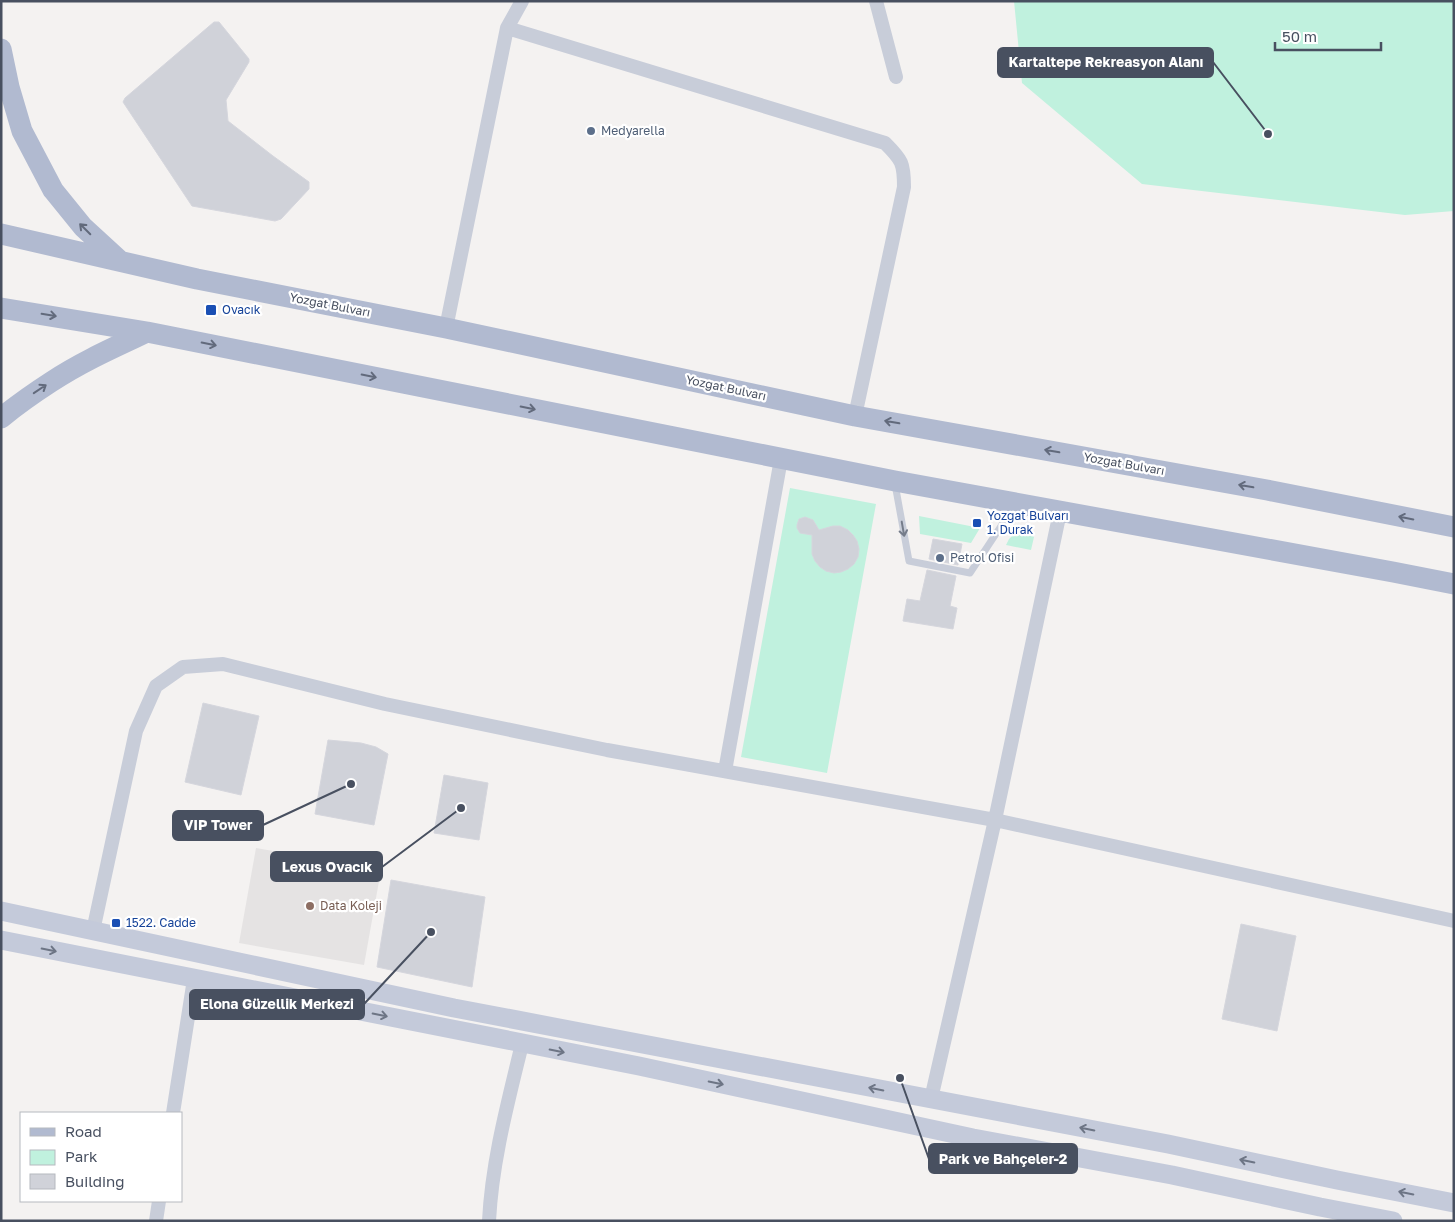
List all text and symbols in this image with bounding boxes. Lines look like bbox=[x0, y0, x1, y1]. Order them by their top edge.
scale bar bbox=[1275, 20, 1381, 52]
text: 50 m bbox=[1282, 27, 1317, 45]
callout: Kartaltepe Rekreasyon Alanı bbox=[998, 48, 1213, 77]
text: Kartaltepe Rekreasyon Alanı bbox=[1009, 53, 1203, 70]
place label: Medyarella bbox=[601, 123, 665, 138]
marker: Medyarella bbox=[585, 125, 597, 137]
one-way arrow bbox=[79, 222, 91, 235]
street label: Yozgat Bulvarı bbox=[289, 289, 372, 320]
place label: Ovacık bbox=[222, 302, 261, 317]
marker: Ovacık bbox=[204, 303, 218, 317]
one-way arrow bbox=[41, 311, 57, 321]
one-way arrow bbox=[201, 340, 217, 349]
one-way arrow bbox=[360, 372, 376, 381]
street label: Yozgat Bulvarı bbox=[685, 372, 768, 403]
one-way arrow bbox=[33, 384, 47, 394]
one-way arrow bbox=[520, 404, 536, 413]
one-way arrow bbox=[885, 417, 901, 427]
one-way arrow bbox=[1044, 446, 1060, 456]
street label: Yozgat Bulvarı bbox=[1082, 449, 1166, 478]
one-way arrow bbox=[1239, 481, 1255, 491]
place label: Yozgat Bulvarı 1. Durak bbox=[987, 508, 1069, 537]
one-way arrow bbox=[1398, 512, 1414, 522]
marker: Yozgat Bulvarı 1. Durak bbox=[971, 517, 983, 529]
one-way arrow bbox=[899, 521, 909, 537]
place label: Petrol Ofisi bbox=[950, 550, 1014, 565]
marker: Petrol Ofisi bbox=[934, 552, 946, 564]
callout: VIP Tower bbox=[173, 811, 263, 840]
text: VIP Tower bbox=[183, 816, 253, 833]
callout: Lexus Ovacık bbox=[271, 852, 382, 881]
text: Lexus Ovacık bbox=[282, 858, 372, 875]
place label: Data Koleji bbox=[320, 898, 382, 913]
marker: Data Koleji bbox=[304, 900, 316, 912]
place label: 1522. Cadde bbox=[126, 915, 196, 930]
marker: 1522. Cadde bbox=[110, 917, 122, 929]
one-way arrow bbox=[41, 945, 57, 955]
callout: Elona Güzellik Merkezi bbox=[190, 990, 364, 1019]
text: Elona Güzellik Merkezi bbox=[200, 995, 354, 1012]
one-way arrow bbox=[372, 1011, 388, 1020]
one-way arrow bbox=[548, 1046, 564, 1056]
one-way arrow bbox=[707, 1078, 723, 1088]
one-way arrow bbox=[869, 1083, 885, 1093]
legend bbox=[20, 1112, 182, 1202]
text: Road bbox=[65, 1122, 102, 1140]
one-way arrow bbox=[1080, 1124, 1096, 1133]
callout: Park ve Bahçeler-2 bbox=[929, 1144, 1077, 1173]
text: Park bbox=[65, 1147, 98, 1165]
text: Park ve Bahçeler-2 bbox=[939, 1150, 1068, 1167]
one-way arrow bbox=[1239, 1156, 1255, 1165]
text: Building bbox=[65, 1172, 125, 1190]
one-way arrow bbox=[1398, 1188, 1414, 1198]

